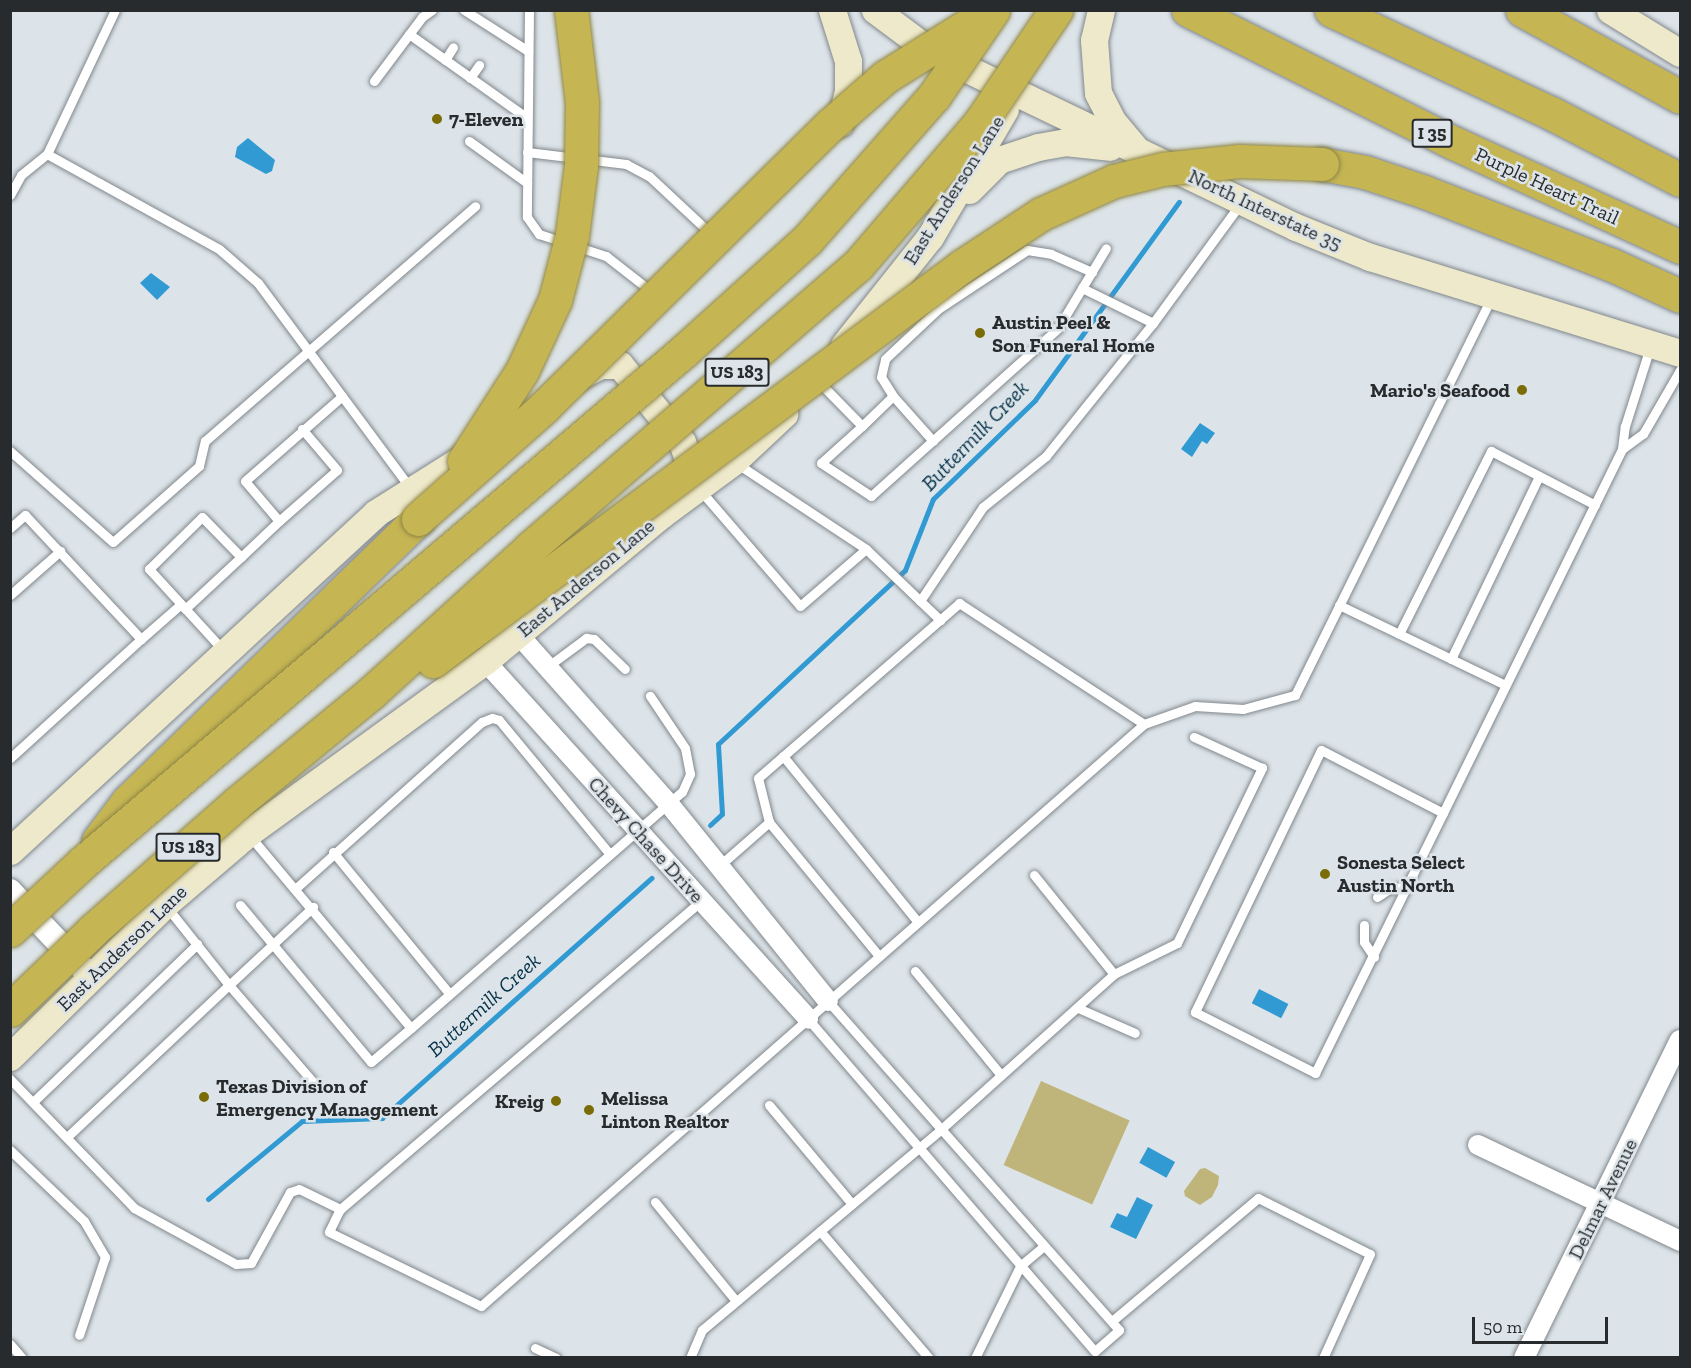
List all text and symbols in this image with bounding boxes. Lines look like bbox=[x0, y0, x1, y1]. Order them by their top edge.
place label: 7-Eleven bbox=[449, 107, 523, 131]
street label: East Anderson Lane bbox=[898, 111, 1010, 269]
marker: 7-Eleven bbox=[430, 112, 444, 126]
road number: I 35 bbox=[1411, 118, 1453, 148]
street label: Purple Heart Trail bbox=[1471, 142, 1623, 230]
street label: North Interstate 35 bbox=[1184, 164, 1346, 256]
place label: Austin Peel & Son Funeral Home bbox=[992, 310, 1155, 357]
marker: Austin Peel & Son Funeral Home bbox=[973, 326, 987, 340]
road number: US 183 bbox=[704, 357, 770, 387]
water label: Buttermilk Creek bbox=[916, 376, 1034, 496]
place label: Mario's Seafood bbox=[1370, 378, 1510, 402]
marker: Mario's Seafood bbox=[1515, 383, 1529, 397]
street label: East Anderson Lane bbox=[512, 514, 660, 642]
street label: Chevy Chase Drive bbox=[583, 772, 709, 908]
road number: US 183 bbox=[155, 832, 221, 862]
place label: Sonesta Select Austin North bbox=[1337, 850, 1465, 897]
marker: Sonesta Select Austin North bbox=[1318, 867, 1332, 881]
street label: East Anderson Lane bbox=[52, 880, 192, 1016]
water label: Buttermilk Creek bbox=[422, 948, 546, 1062]
place label: Texas Division of Emergency Management bbox=[216, 1074, 438, 1121]
place label: Melissa Linton Realtor bbox=[601, 1086, 729, 1133]
place label: Kreig bbox=[495, 1089, 544, 1113]
marker: Texas Division of Emergency Management bbox=[197, 1090, 211, 1104]
marker: Kreig bbox=[549, 1094, 563, 1108]
marker: Melissa Linton Realtor bbox=[582, 1103, 596, 1117]
street label: Delmar Avenue bbox=[1563, 1134, 1643, 1264]
scale bar bbox=[1475, 1305, 1612, 1343]
text: 50 m bbox=[1483, 1316, 1522, 1338]

